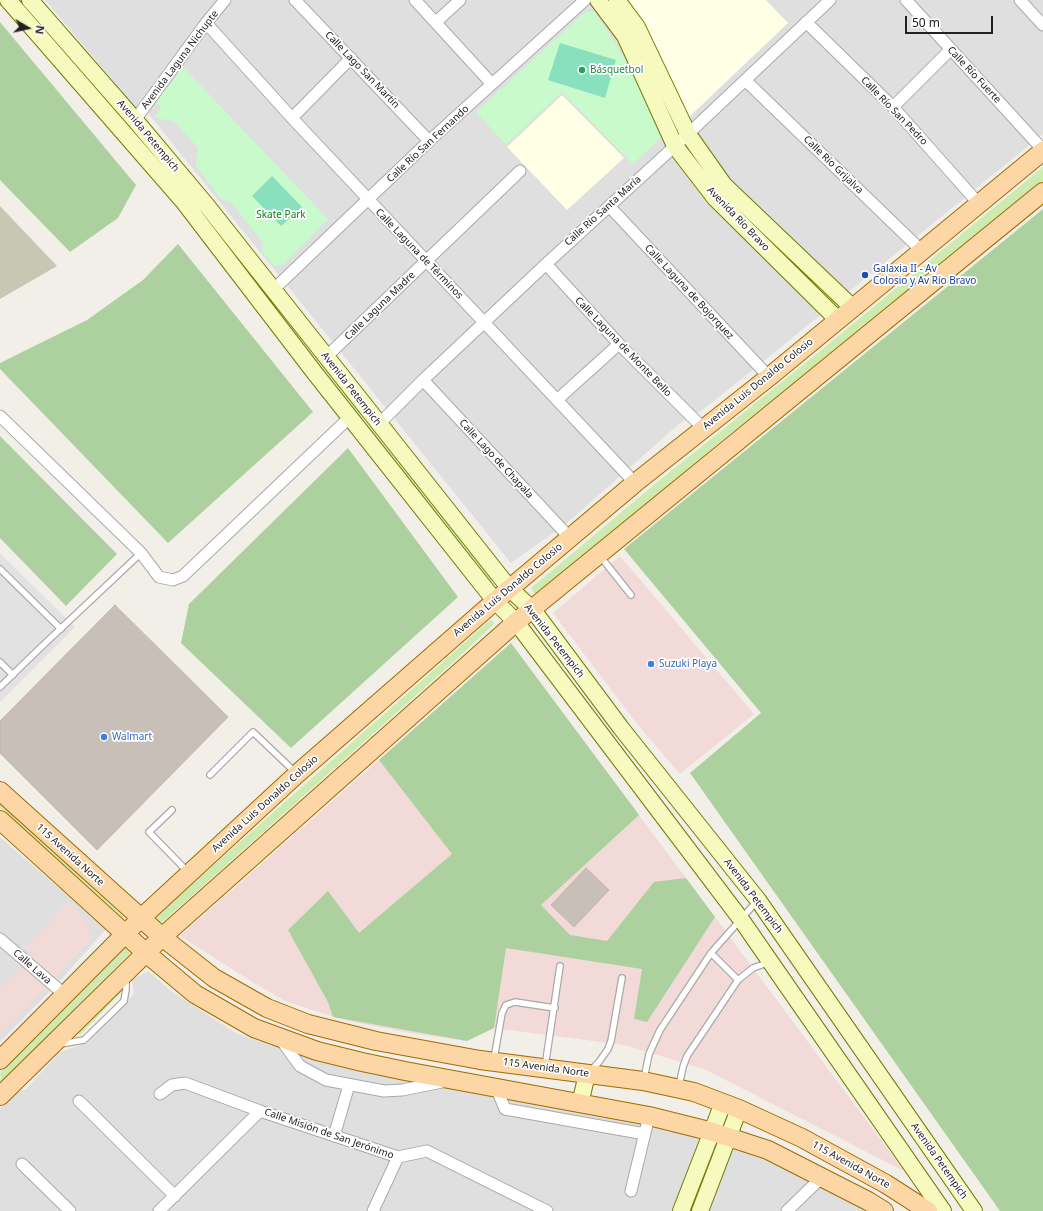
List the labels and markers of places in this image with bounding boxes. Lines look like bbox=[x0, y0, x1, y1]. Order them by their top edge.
place label: Básquetbol bbox=[590, 64, 643, 76]
marker: Básquetbol bbox=[577, 65, 587, 75]
place label: Galaxia II - Av Colosio y Av Río Bravo bbox=[873, 263, 976, 286]
marker: Galaxia II - Av Colosio y Av Río Bravo bbox=[860, 270, 870, 280]
place label: Suzuki Playa bbox=[659, 658, 717, 670]
marker: Suzuki Playa bbox=[646, 659, 656, 669]
place label: Walmart bbox=[112, 731, 152, 743]
marker: Walmart bbox=[99, 732, 109, 742]

